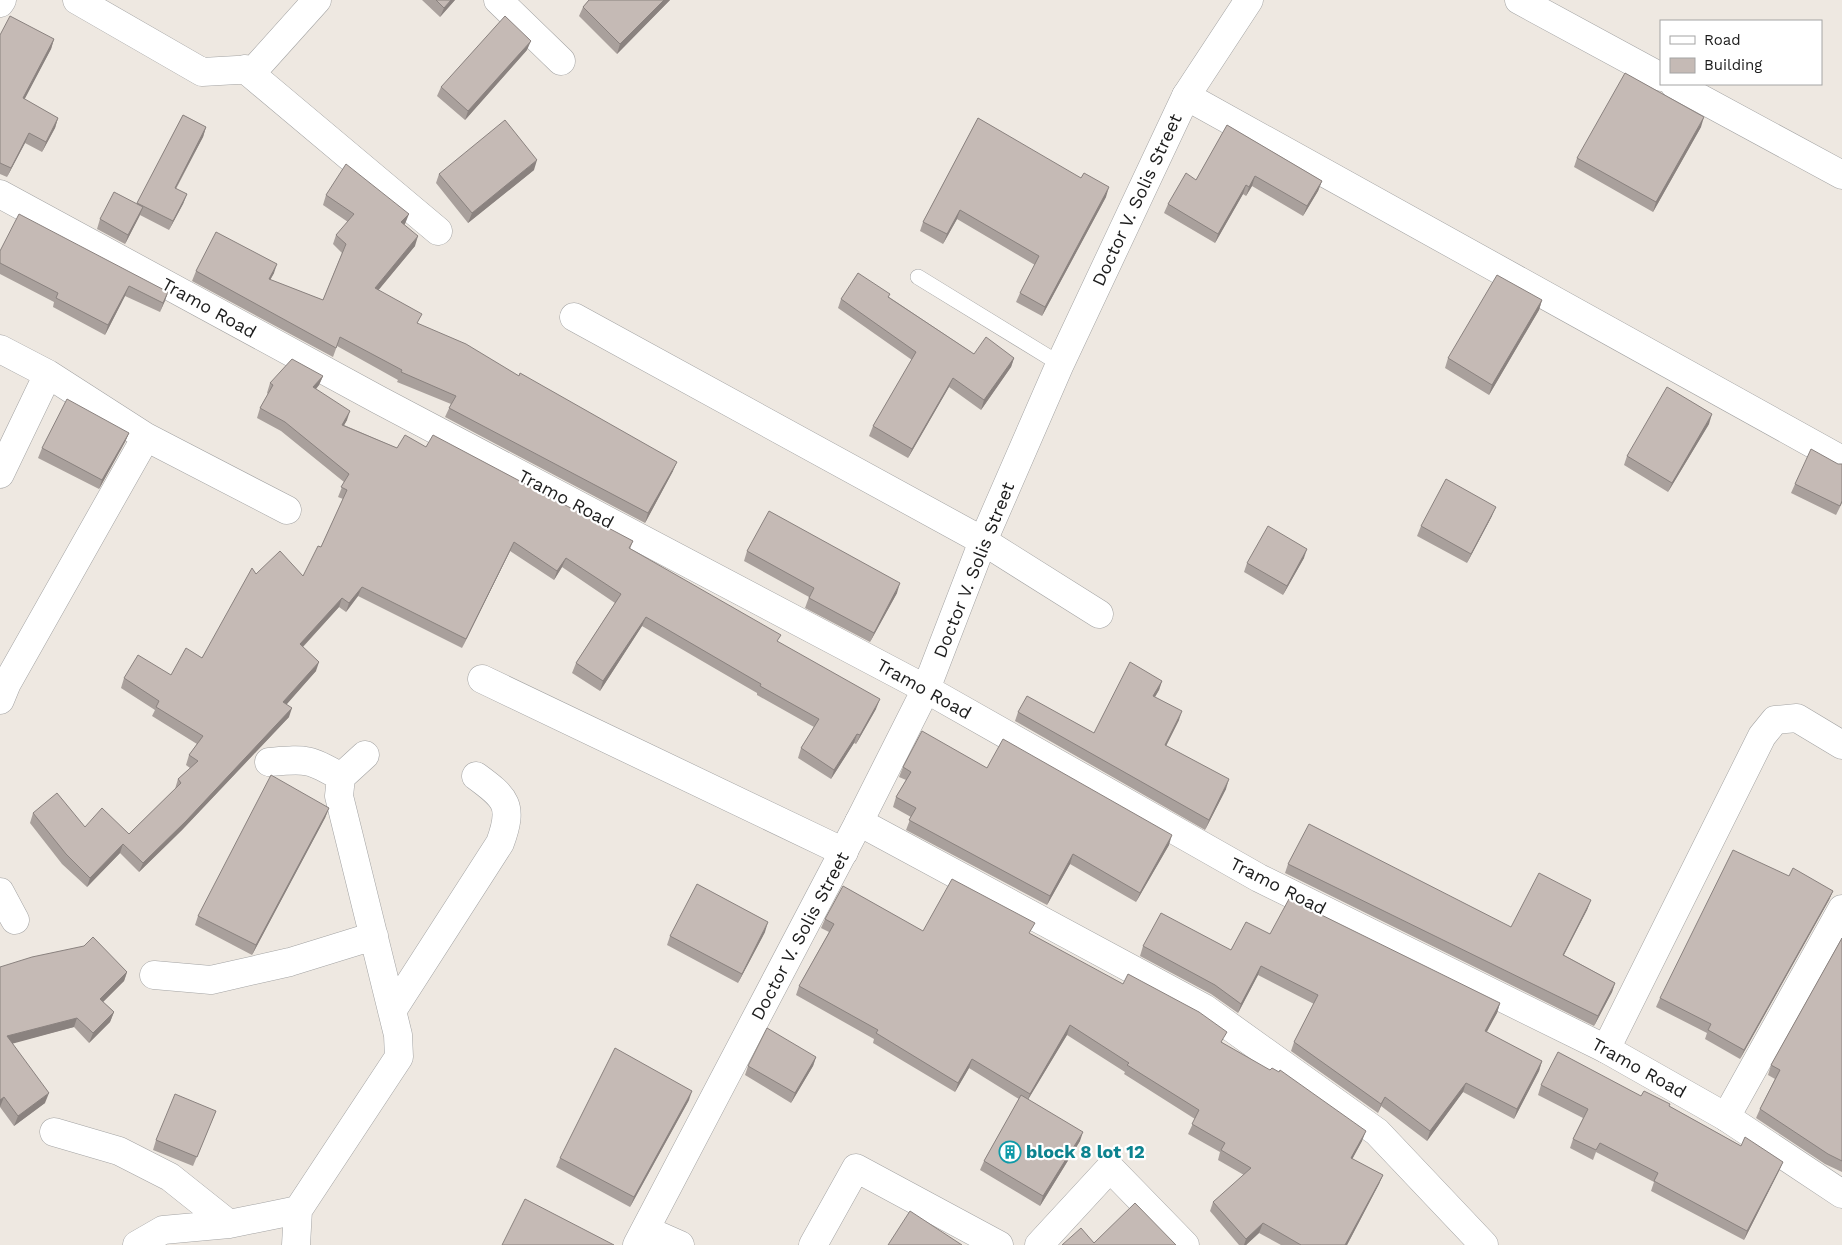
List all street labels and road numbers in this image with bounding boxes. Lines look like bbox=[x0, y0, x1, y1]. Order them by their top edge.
street label: Doctor V. Solis Street bbox=[1087, 110, 1186, 289]
street label: Tramo Road bbox=[158, 273, 260, 342]
street label: Tramo Road bbox=[515, 465, 617, 532]
street label: Doctor V. Solis Street bbox=[929, 478, 1019, 661]
street label: Tramo Road bbox=[873, 654, 975, 723]
street label: Doctor V. Solis Street bbox=[746, 848, 853, 1024]
street label: Tramo Road bbox=[1227, 852, 1330, 919]
street label: Tramo Road bbox=[1588, 1033, 1690, 1102]

